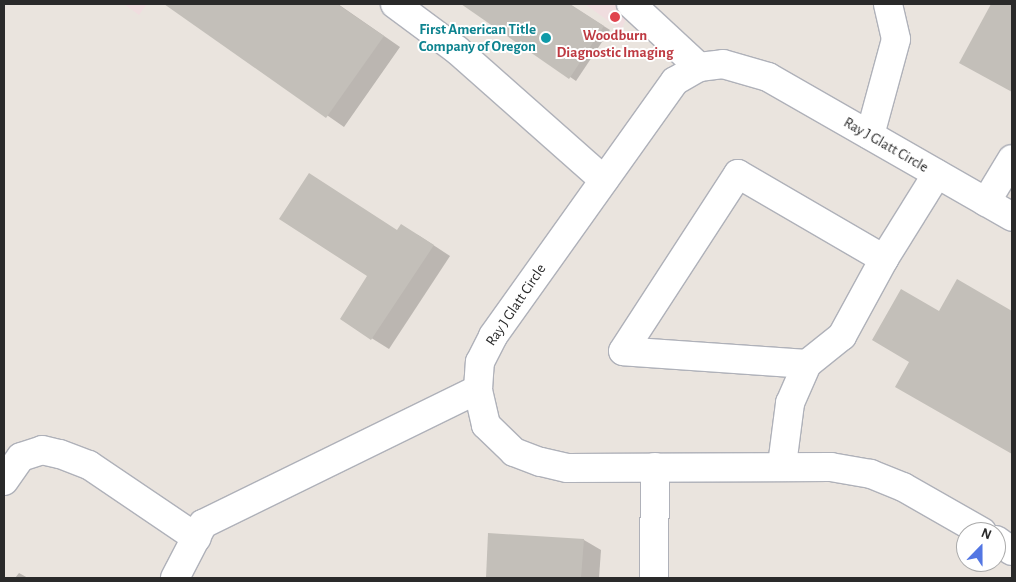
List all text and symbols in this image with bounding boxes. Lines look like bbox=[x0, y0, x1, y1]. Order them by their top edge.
marker: Woodburn Diagnostic Imaging bbox=[608, 10, 622, 24]
place label: First American Title Company of Oregon bbox=[419, 20, 536, 55]
place label: Woodburn Diagnostic Imaging bbox=[556, 26, 674, 61]
marker: First American Title Company of Oregon bbox=[540, 32, 552, 44]
street label: Ray J Glatt Circle bbox=[840, 113, 932, 177]
street label: Ray J Glatt Circle bbox=[482, 261, 550, 349]
north arrow bbox=[956, 522, 1006, 572]
text: N bbox=[979, 526, 993, 542]

